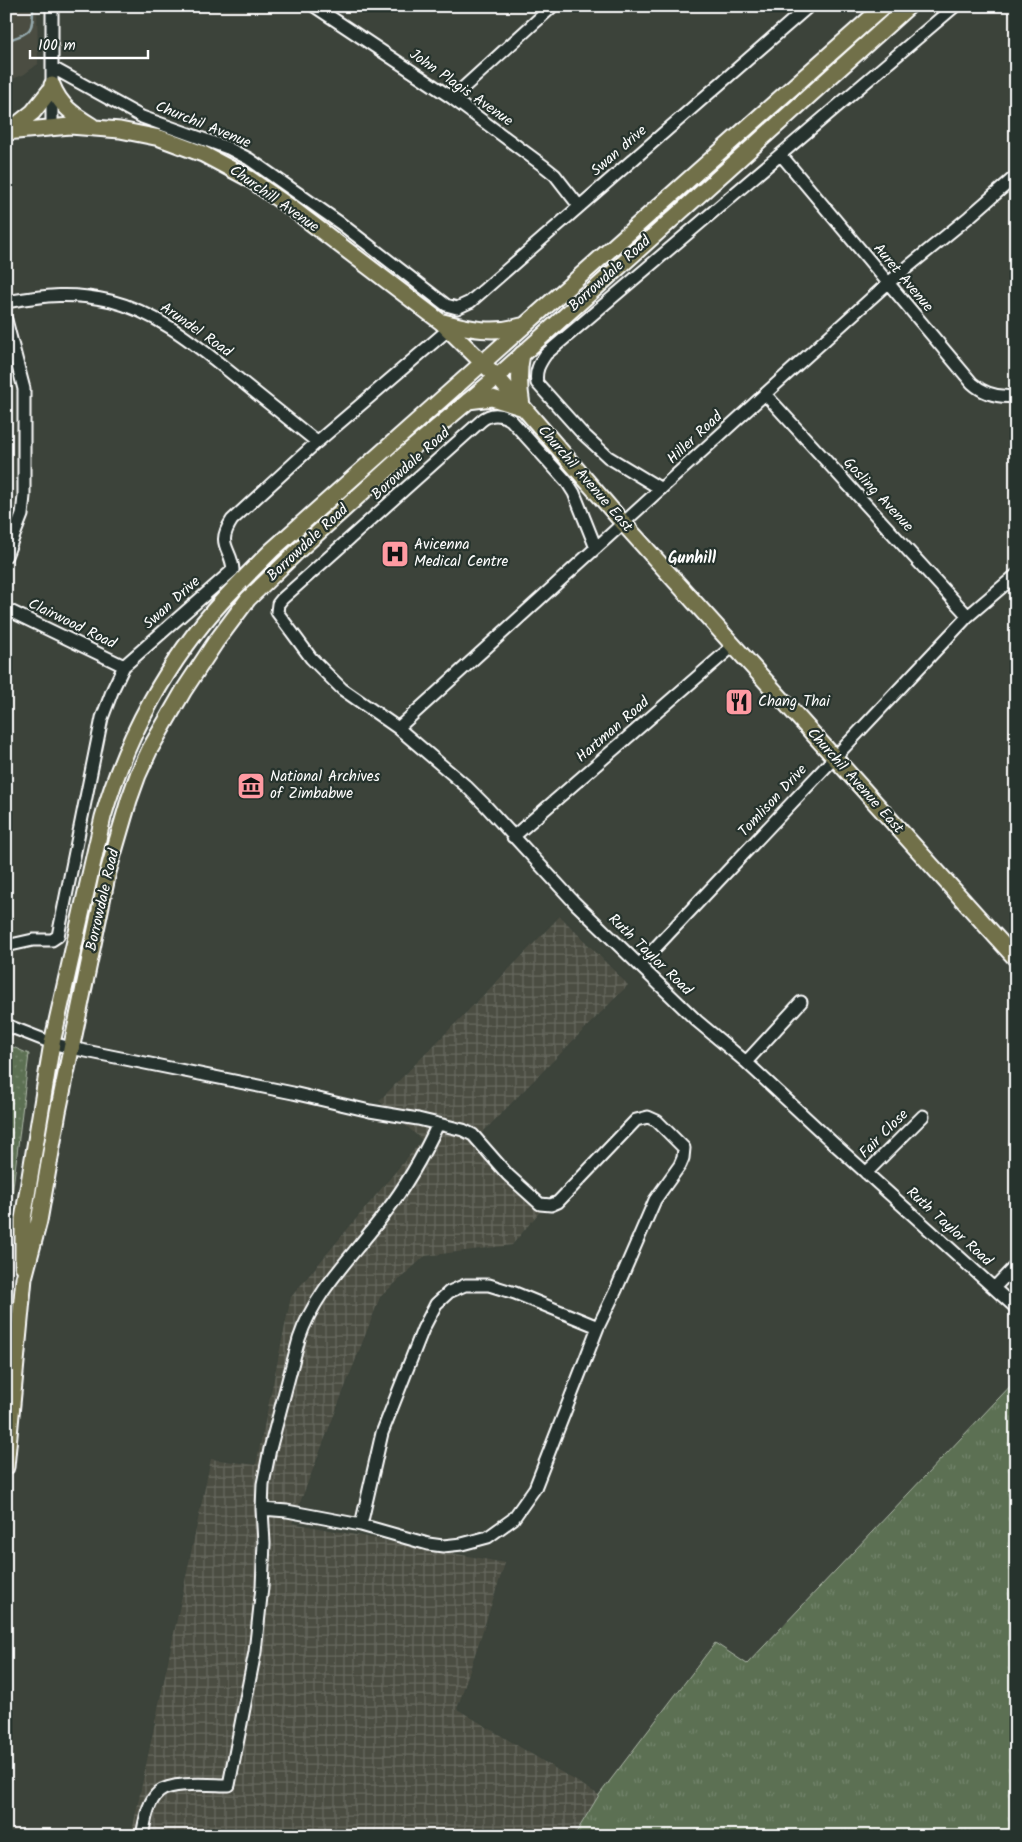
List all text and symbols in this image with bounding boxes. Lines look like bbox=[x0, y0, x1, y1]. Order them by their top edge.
scale bar bbox=[30, 28, 148, 60]
text: 100 m bbox=[38, 34, 76, 58]
street label: John Plagis Avenue bbox=[404, 43, 518, 133]
street label: Churchil Avenue bbox=[152, 95, 255, 155]
street label: Swan drive bbox=[585, 119, 653, 182]
street label: Churchill Avenue bbox=[224, 159, 324, 239]
street label: Borrowdale Road bbox=[563, 230, 657, 318]
street label: Auret Avenue bbox=[867, 238, 939, 318]
street label: Arundel Road bbox=[155, 296, 237, 364]
street label: Hiller Road bbox=[662, 405, 729, 470]
street label: Churchil Avenue East bbox=[532, 420, 639, 538]
street label: Borowdale Road bbox=[366, 422, 456, 506]
street label: Gosling Avenue bbox=[837, 452, 919, 538]
street label: Borrowdale Road bbox=[262, 498, 355, 587]
place label: Avicenna Medical Centre bbox=[414, 533, 509, 574]
hospital icon: Avicenna Medical Centre bbox=[380, 539, 410, 569]
district label: Gunhill bbox=[668, 546, 717, 571]
street label: Swan Drive bbox=[138, 570, 206, 635]
street label: Clairwood Road bbox=[24, 592, 121, 656]
restaurant icon: Chang Thai bbox=[724, 687, 754, 717]
place label: Chang Thai bbox=[758, 690, 831, 714]
street label: Hartman Road bbox=[571, 691, 656, 769]
street label: Churchil Avenue East bbox=[801, 723, 909, 839]
street label: Tomlison Drive bbox=[733, 759, 813, 843]
place label: National Archives of Zimbabwe bbox=[270, 765, 381, 806]
museum icon: National Archives of Zimbabwe bbox=[236, 771, 266, 801]
street label: Borrowdale Road bbox=[80, 846, 127, 953]
street label: Ruth Taylor Road bbox=[602, 908, 698, 1002]
street label: Fair Close bbox=[854, 1103, 915, 1164]
street label: Ruth Taylor Road bbox=[900, 1181, 998, 1273]

